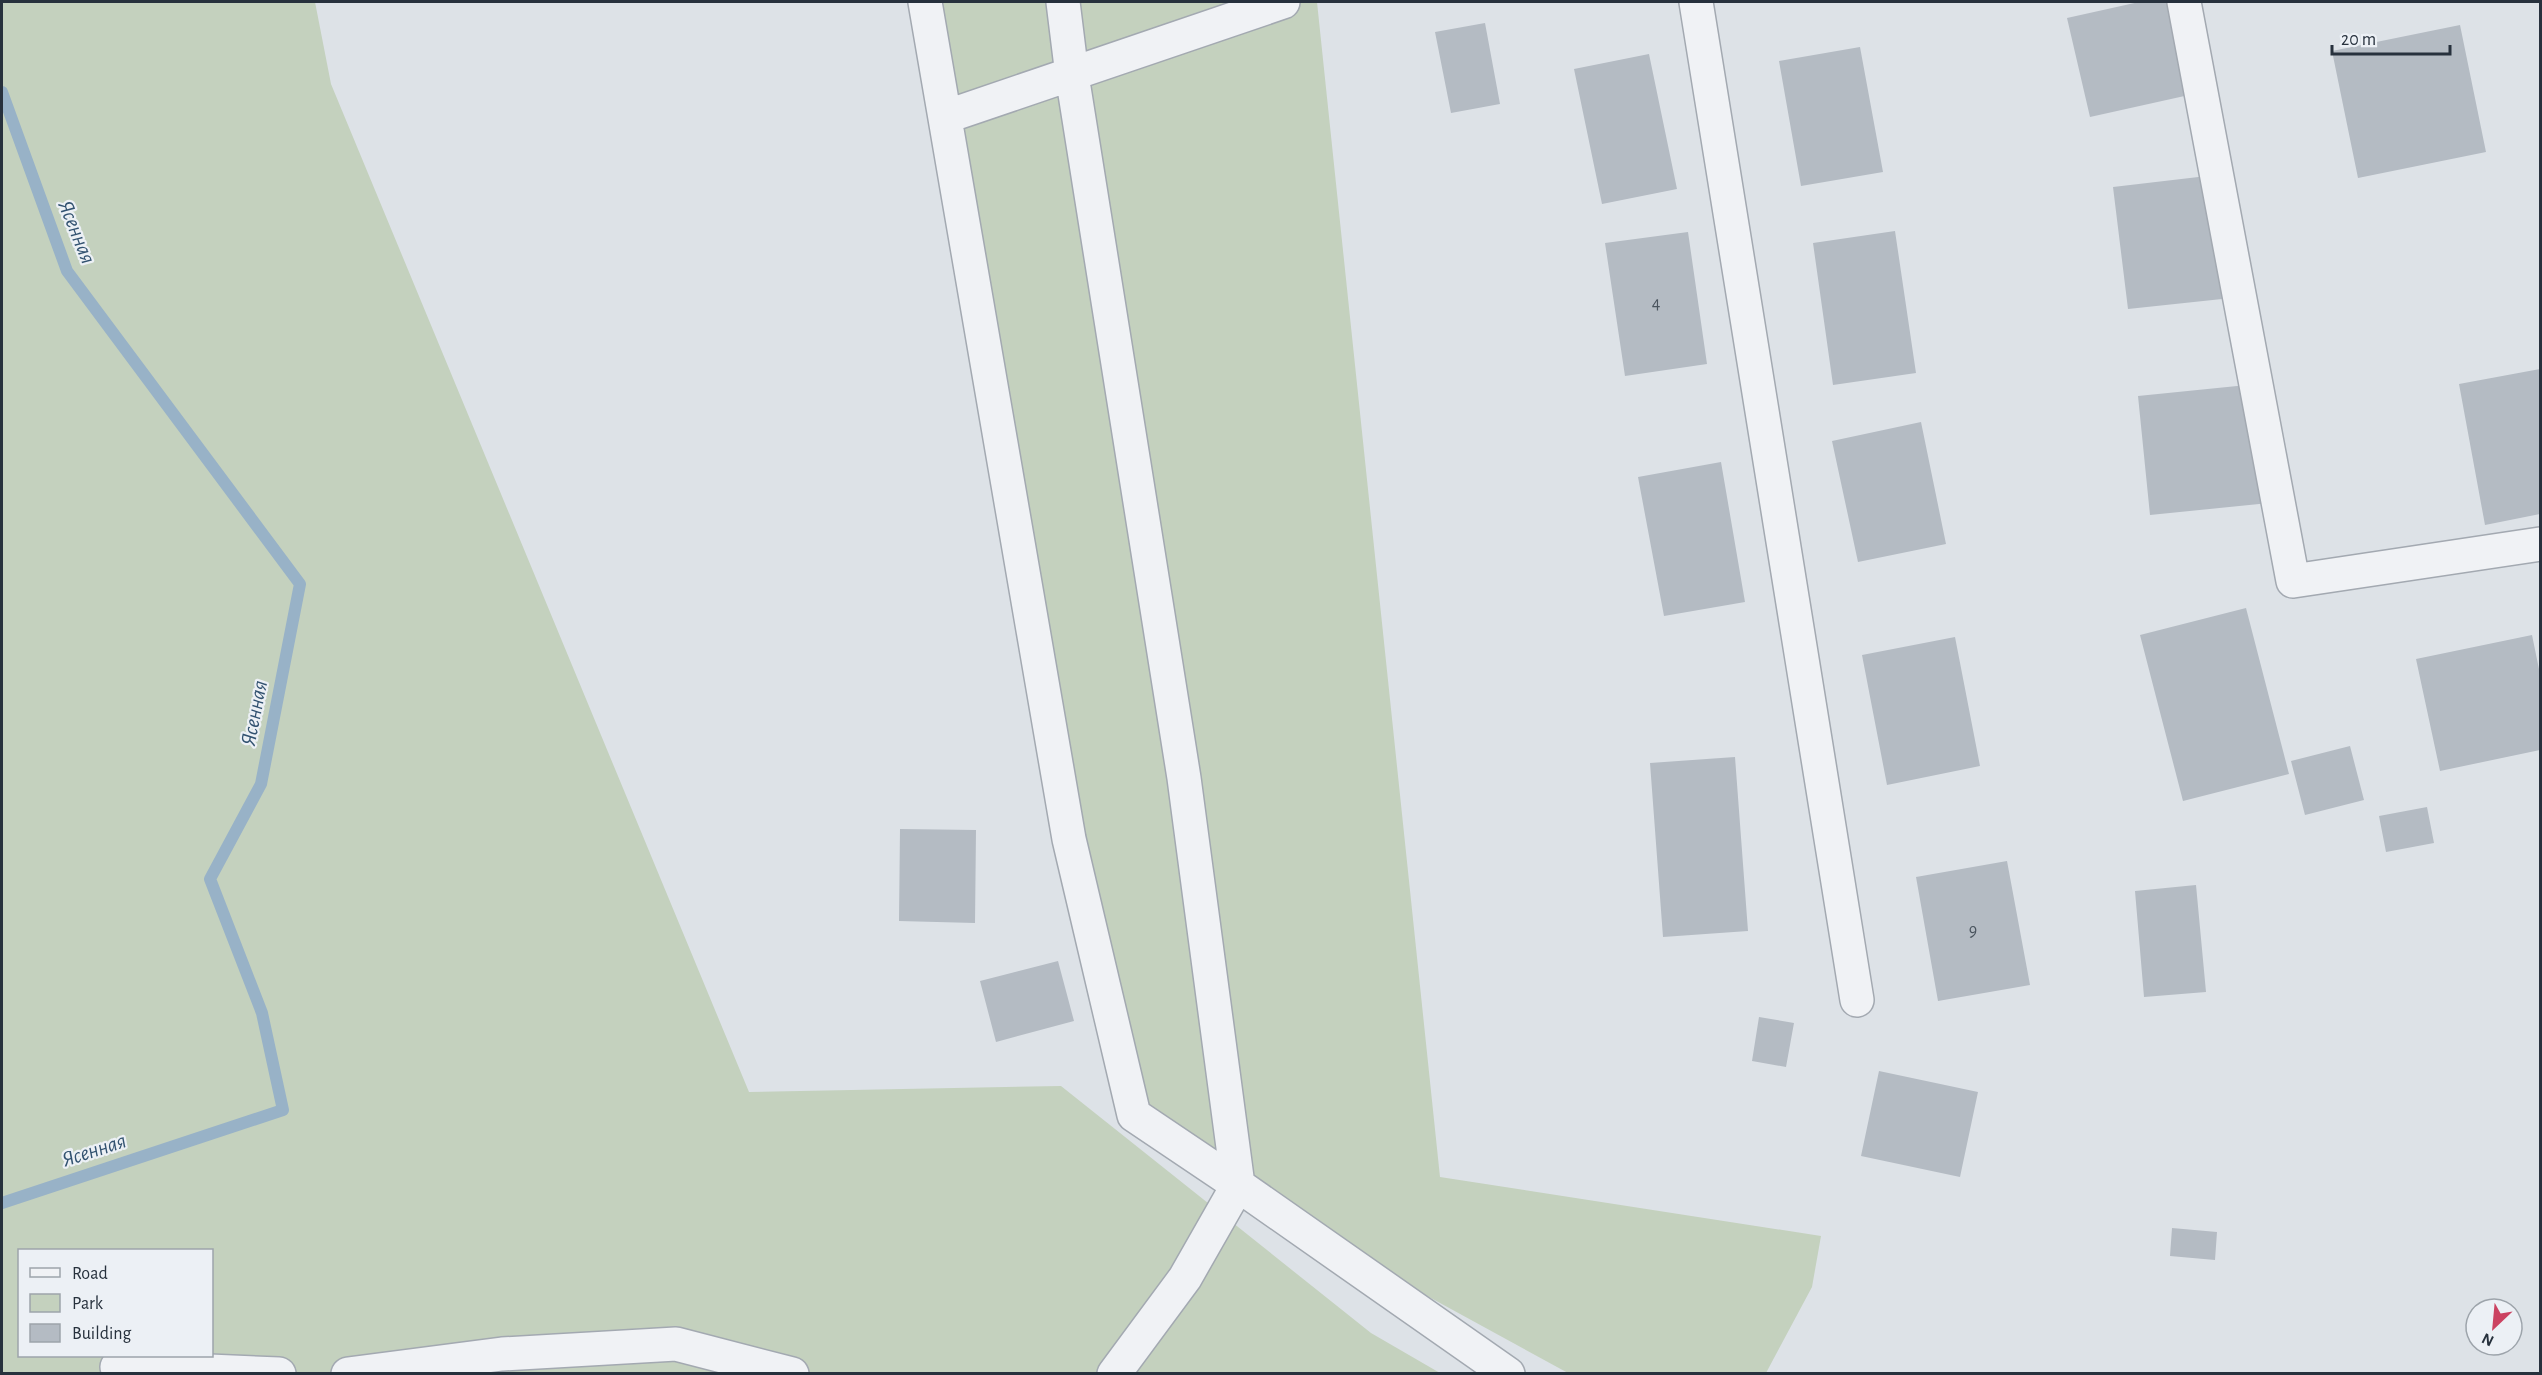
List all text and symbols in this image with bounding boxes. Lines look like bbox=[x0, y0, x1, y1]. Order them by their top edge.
scale bar bbox=[2332, 18, 2450, 56]
text: 20 m bbox=[2341, 31, 2376, 49]
water label: Ясенная bbox=[54, 197, 100, 267]
house number: 4 bbox=[1652, 295, 1661, 313]
water label: Ясенная bbox=[237, 678, 271, 748]
house number: 9 bbox=[1969, 922, 1977, 940]
water label: Ясенная bbox=[59, 1129, 129, 1171]
legend bbox=[18, 1249, 213, 1357]
text: Road bbox=[72, 1265, 108, 1283]
text: Park bbox=[72, 1295, 104, 1313]
north arrow bbox=[2464, 1297, 2524, 1357]
text: Building bbox=[72, 1325, 132, 1343]
text: N bbox=[2479, 1330, 2496, 1349]

